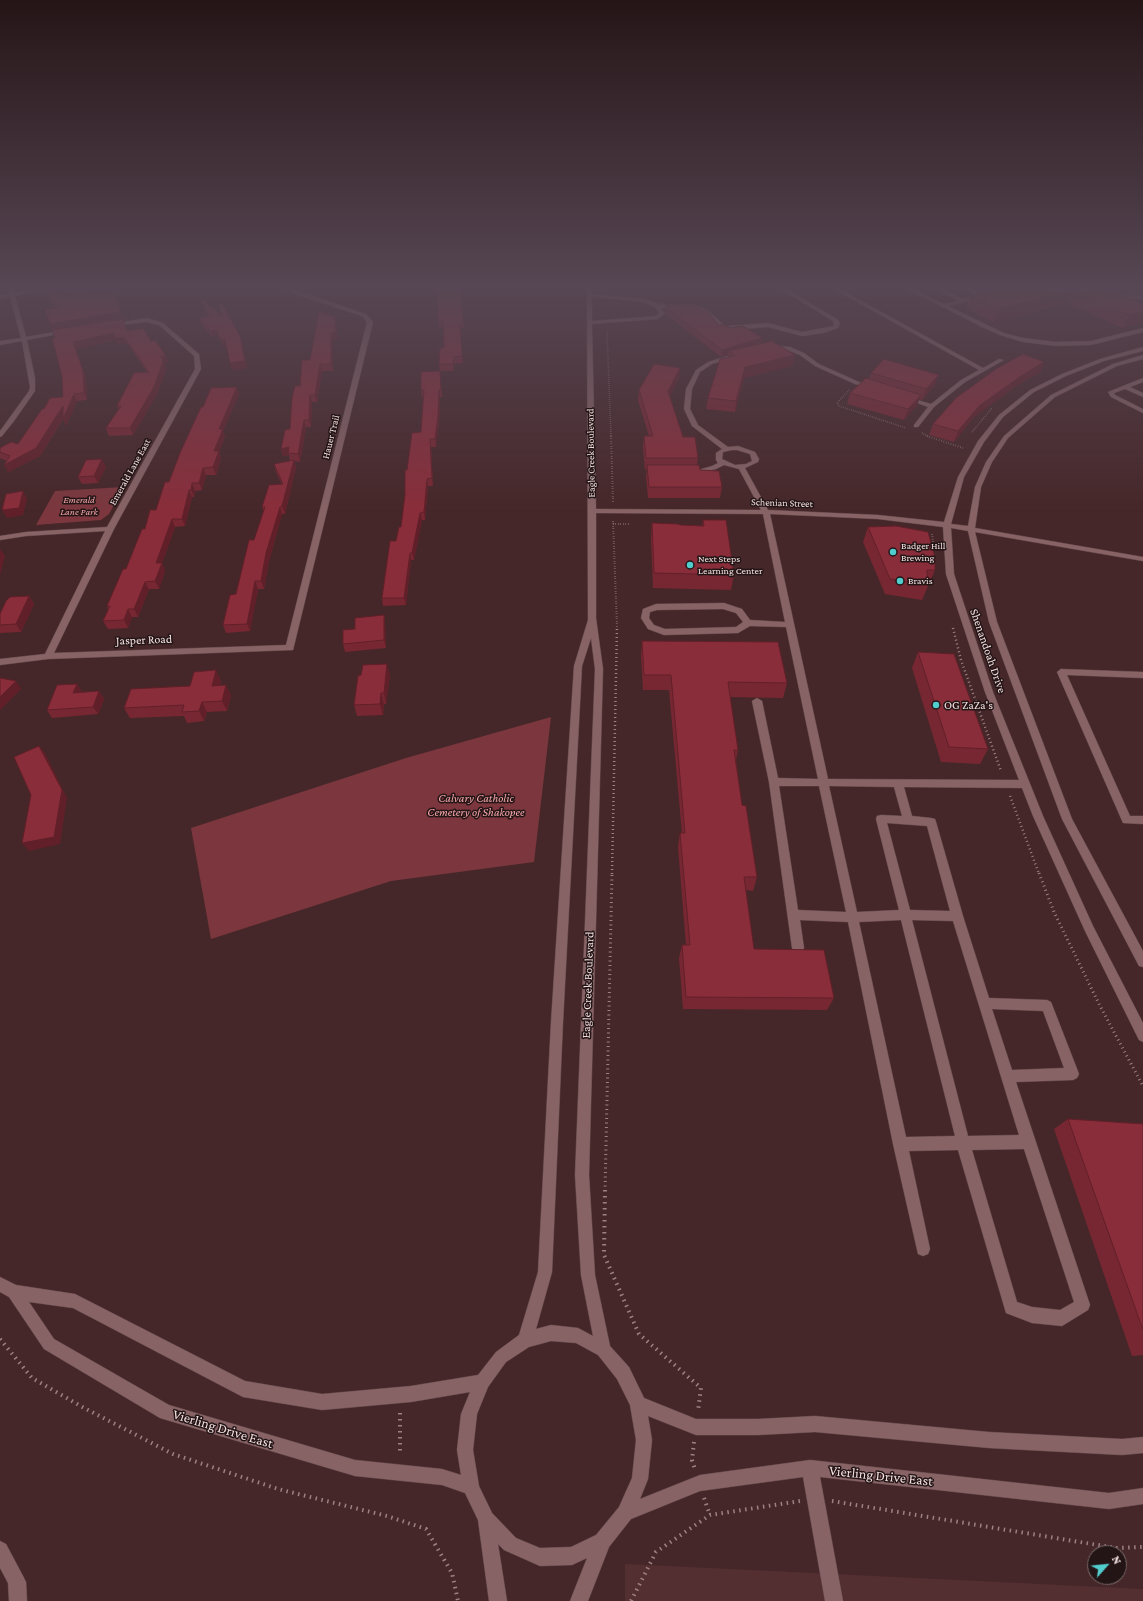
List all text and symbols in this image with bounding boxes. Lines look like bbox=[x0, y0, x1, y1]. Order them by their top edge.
street label: Eagle Creek Boulevard bbox=[584, 408, 598, 498]
street label: Hauer Trail bbox=[320, 414, 342, 460]
street label: Emerald Lane East bbox=[107, 437, 153, 507]
park label: Emerald Lane Park bbox=[60, 494, 98, 518]
street label: Schenian Street bbox=[751, 496, 813, 510]
place label: Badger Hill Brewing bbox=[901, 540, 945, 564]
marker: Badger Hill Brewing bbox=[888, 547, 898, 557]
place label: Next Steps Learning Center bbox=[698, 553, 762, 576]
marker: Next Steps Learning Center bbox=[685, 560, 695, 570]
place label: Bravis bbox=[908, 575, 933, 587]
marker: Bravis bbox=[895, 576, 905, 586]
street label: Shenandoah Drive bbox=[967, 607, 1009, 695]
street label: Jasper Road bbox=[116, 632, 172, 648]
place label: OG ZaZa's bbox=[944, 698, 993, 712]
marker: OG ZaZa's bbox=[931, 700, 941, 710]
park label: Calvary Catholic Cemetery of Shakopee bbox=[427, 791, 525, 819]
street label: Eagle Creek Boulevard bbox=[579, 931, 597, 1039]
street label: Vierling Drive East bbox=[171, 1406, 275, 1452]
street label: Vierling Drive East bbox=[828, 1462, 934, 1490]
north arrow bbox=[1087, 1545, 1127, 1585]
text: N bbox=[1110, 1554, 1124, 1566]

